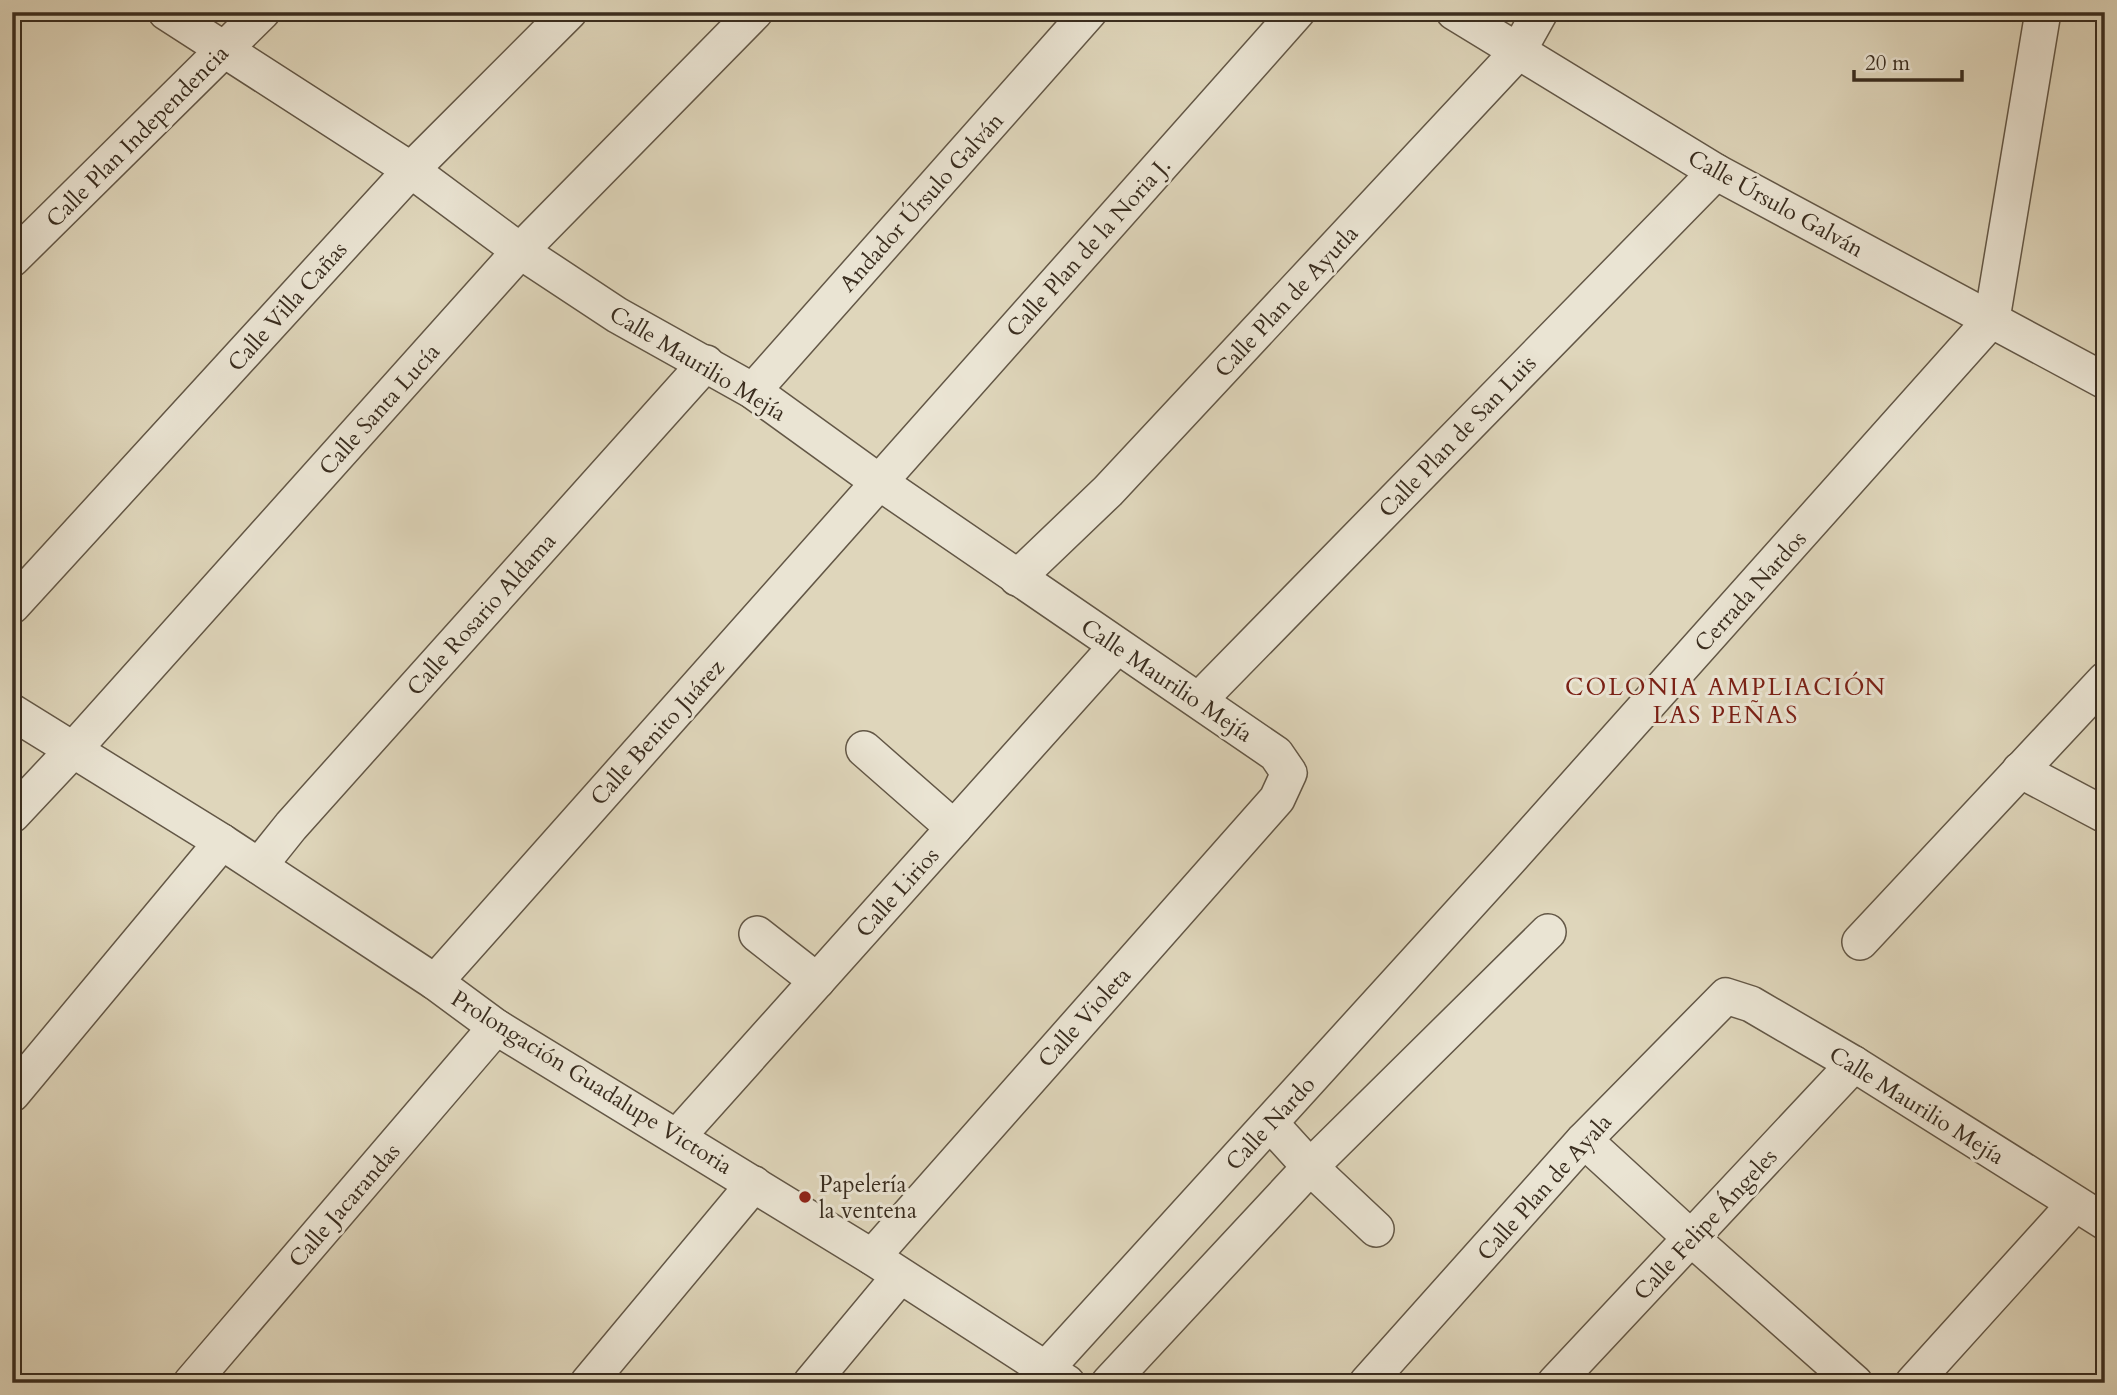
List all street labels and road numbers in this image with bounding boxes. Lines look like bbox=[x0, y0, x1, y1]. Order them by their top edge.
street label: Calle Plan Independencia bbox=[39, 38, 236, 234]
street label: Andador Úrsulo Galván bbox=[832, 105, 1010, 299]
street label: Calle Úrsulo Galván bbox=[1682, 141, 1870, 265]
street label: Calle Plan de la Noria J. bbox=[999, 151, 1177, 344]
street label: Calle Plan de Ayutla bbox=[1208, 218, 1365, 384]
street label: Calle Villa Cañas bbox=[221, 235, 354, 378]
street label: Calle Maurilio Mejía bbox=[604, 298, 792, 428]
street label: Calle Santa Lucía bbox=[312, 337, 447, 482]
street label: Calle Plan de San Luis bbox=[1372, 348, 1543, 524]
street label: Cerrada Nardos bbox=[1688, 524, 1813, 659]
street label: Calle Rosario Aldama bbox=[400, 526, 563, 702]
street label: Calle Maurilio Mejía bbox=[1075, 611, 1259, 749]
street label: Calle Benito Juárez bbox=[583, 653, 731, 812]
street label: Calle Lirios bbox=[849, 841, 946, 944]
street label: Calle Violeta bbox=[1031, 960, 1138, 1074]
street label: Prolongación Guadalupe Victoria bbox=[445, 983, 738, 1182]
street label: Calle Maurilio Mejía bbox=[1823, 1039, 2010, 1172]
street label: Calle Nardo bbox=[1219, 1069, 1322, 1177]
street label: Calle Plan de Ayala bbox=[1470, 1107, 1619, 1267]
street label: Calle Jacarandas bbox=[282, 1137, 407, 1274]
street label: Calle Felipe Ángeles bbox=[1627, 1142, 1784, 1307]

